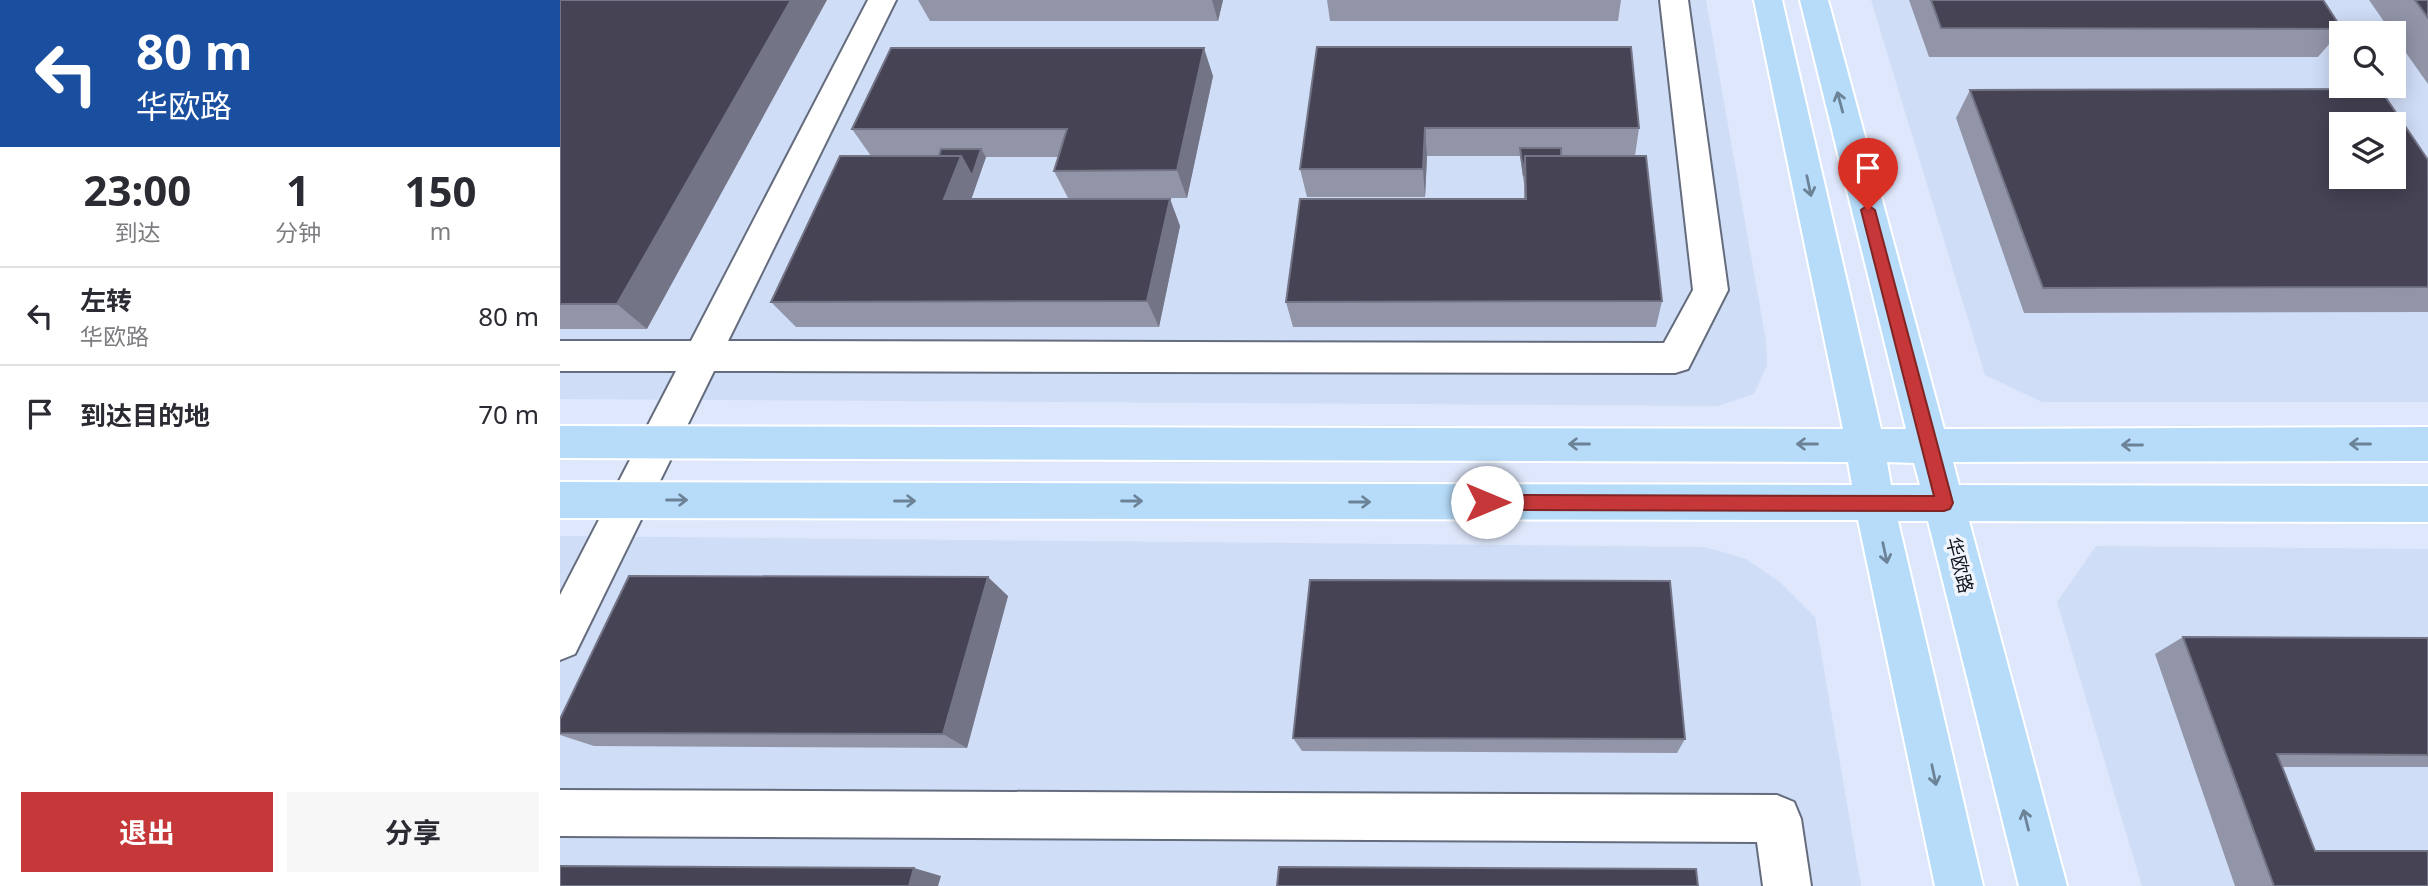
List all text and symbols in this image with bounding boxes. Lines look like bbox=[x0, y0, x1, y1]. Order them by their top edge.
text: 80 m bbox=[136, 18, 253, 84]
map controls bbox=[2329, 21, 2406, 189]
button: search bbox=[2329, 21, 2406, 98]
icon: left bbox=[21, 28, 112, 119]
text: 华欧路 bbox=[136, 84, 232, 127]
one-way arrow bbox=[1833, 91, 1846, 113]
button: layers bbox=[2329, 112, 2406, 189]
pin bbox=[1838, 138, 1898, 210]
icon: arrive bbox=[1849, 149, 1887, 187]
text: 23:00 bbox=[84, 161, 191, 218]
text: 1 bbox=[286, 161, 310, 218]
text: 150 bbox=[404, 162, 476, 219]
one-way arrow bbox=[1803, 174, 1816, 197]
text: m bbox=[430, 215, 451, 247]
text: 到达 bbox=[114, 216, 160, 248]
text: 分钟 bbox=[275, 216, 321, 248]
text: 左转 bbox=[80, 282, 132, 318]
icon: left bbox=[21, 297, 59, 335]
text: 80 m bbox=[478, 298, 539, 334]
text: 华欧路 bbox=[80, 320, 149, 352]
icon: arrive bbox=[21, 395, 59, 433]
text: 70 m bbox=[478, 396, 539, 432]
text: 到达目的地 bbox=[80, 397, 210, 433]
one-way arrow bbox=[1568, 437, 1591, 451]
one-way arrow bbox=[1796, 437, 1819, 451]
one-way arrow bbox=[2349, 437, 2372, 451]
one-way arrow bbox=[2121, 438, 2144, 452]
position arrow bbox=[1450, 465, 1524, 539]
one-way arrow bbox=[665, 493, 688, 507]
one-way arrow bbox=[893, 494, 916, 508]
one-way arrow bbox=[1120, 494, 1143, 508]
one-way arrow bbox=[1348, 495, 1371, 509]
street label: 华欧路 bbox=[1940, 534, 1980, 596]
one-way arrow bbox=[1879, 541, 1893, 564]
one-way arrow bbox=[1928, 763, 1942, 786]
button: 退出 bbox=[21, 792, 273, 872]
button: 分享 bbox=[287, 792, 539, 872]
one-way arrow bbox=[2019, 809, 2032, 832]

